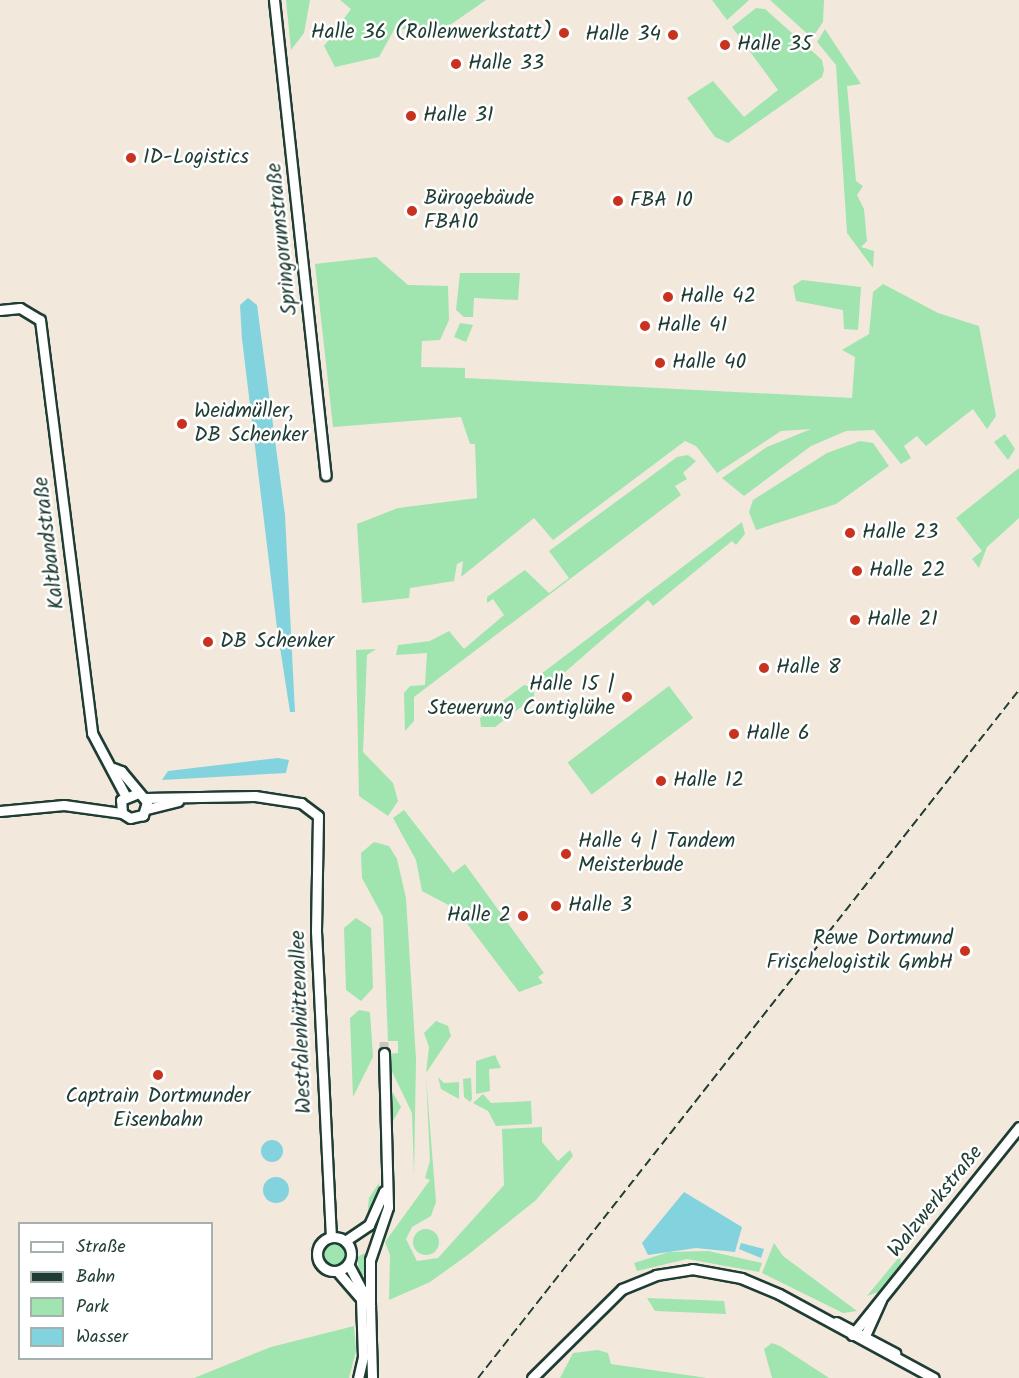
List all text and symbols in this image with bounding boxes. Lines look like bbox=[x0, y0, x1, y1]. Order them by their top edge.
place label: Halle 36 (Rollenwerkstatt) bbox=[311, 20, 552, 46]
place label: Halle 34 bbox=[585, 22, 661, 48]
marker: Halle 36 (Rollenwerkstatt) bbox=[557, 26, 571, 40]
marker: Halle 34 bbox=[666, 28, 680, 42]
place label: Halle 35 bbox=[737, 32, 812, 58]
marker: Halle 35 bbox=[718, 38, 732, 52]
place label: Halle 33 bbox=[468, 51, 544, 77]
marker: Halle 33 bbox=[449, 57, 463, 71]
place label: Halle 31 bbox=[423, 103, 494, 129]
marker: Halle 31 bbox=[404, 109, 418, 123]
place label: ID-Logistics bbox=[143, 145, 249, 171]
marker: ID-Logistics bbox=[124, 151, 138, 165]
street label: Springorumstraße bbox=[262, 162, 304, 316]
place label: Bürogebäude FBA10 bbox=[424, 186, 534, 236]
place label: FBA 10 bbox=[630, 188, 693, 214]
marker: FBA 10 bbox=[611, 194, 625, 208]
marker: Bürogebäude FBA10 bbox=[405, 204, 419, 218]
place label: Halle 42 bbox=[680, 284, 756, 310]
marker: Halle 42 bbox=[661, 290, 675, 304]
place label: Halle 41 bbox=[657, 313, 727, 339]
marker: Halle 41 bbox=[638, 319, 652, 333]
place label: Halle 40 bbox=[672, 350, 746, 376]
marker: Halle 40 bbox=[653, 356, 667, 370]
place label: Weidmüller, DB Schenker bbox=[194, 399, 308, 449]
marker: Weidmüller, DB Schenker bbox=[175, 417, 189, 431]
street label: Kaltbandstraße bbox=[29, 475, 71, 611]
place label: Halle 23 bbox=[862, 520, 938, 546]
marker: Halle 23 bbox=[843, 526, 857, 540]
place label: Halle 22 bbox=[869, 558, 945, 584]
marker: Halle 22 bbox=[850, 564, 864, 578]
place label: Halle 21 bbox=[867, 607, 938, 633]
marker: Halle 21 bbox=[848, 613, 862, 627]
place label: DB Schenker bbox=[220, 629, 334, 655]
marker: DB Schenker bbox=[201, 635, 215, 649]
place label: Halle 8 bbox=[776, 655, 841, 681]
marker: Halle 8 bbox=[757, 661, 771, 675]
place label: Halle 15 | Steuerung Contiglühe bbox=[428, 672, 615, 722]
marker: Halle 15 | Steuerung Contiglühe bbox=[620, 690, 634, 704]
place label: Halle 6 bbox=[746, 721, 810, 747]
marker: Halle 6 bbox=[727, 727, 741, 741]
place label: Halle 12 bbox=[673, 768, 744, 794]
marker: Halle 12 bbox=[654, 774, 668, 788]
place label: Halle 4 | Tandem Meisterbude bbox=[578, 829, 735, 879]
marker: Halle 4 | Tandem Meisterbude bbox=[559, 847, 573, 861]
place label: Halle 3 bbox=[568, 893, 632, 919]
marker: Halle 3 bbox=[549, 899, 563, 913]
place label: Halle 2 bbox=[447, 903, 511, 929]
marker: Halle 2 bbox=[516, 909, 530, 923]
place label: Rewe Dortmund Frischelogistik GmbH bbox=[766, 926, 953, 976]
street label: Westfalenhüttenallee bbox=[286, 930, 318, 1114]
marker: Rewe Dortmund Frischelogistik GmbH bbox=[958, 944, 972, 958]
marker: Captrain Dortmunder Eisenbahn bbox=[151, 1068, 165, 1082]
place label: Captrain Dortmunder Eisenbahn bbox=[65, 1084, 251, 1134]
street label: Walzwerkstraße bbox=[883, 1141, 989, 1263]
legend bbox=[18, 1222, 213, 1360]
text: Straße bbox=[76, 1233, 126, 1262]
text: Bahn bbox=[76, 1263, 115, 1292]
text: Park bbox=[76, 1293, 109, 1322]
text: Wasser bbox=[76, 1323, 128, 1352]

